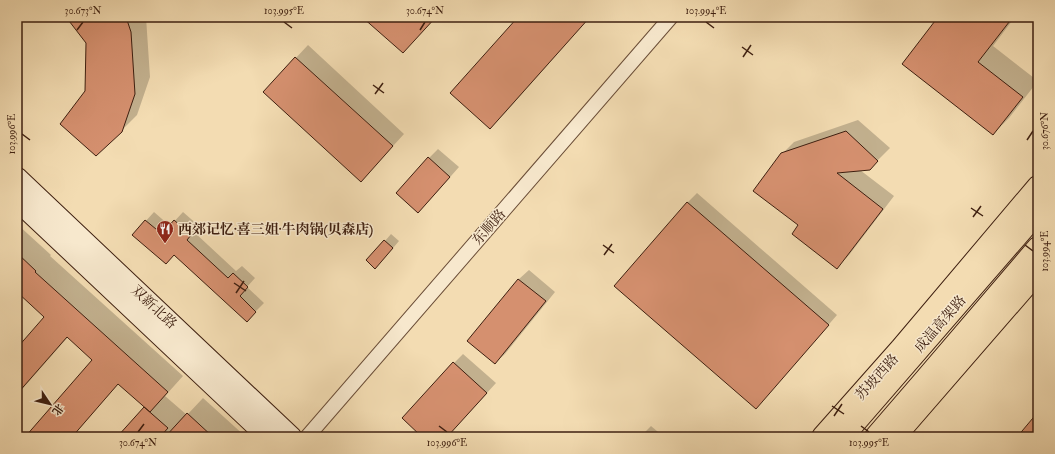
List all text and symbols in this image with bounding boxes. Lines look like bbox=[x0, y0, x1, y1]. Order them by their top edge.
text: 30.673°N bbox=[65, 5, 101, 17]
text: 103.995°E bbox=[264, 5, 304, 17]
text: 30.674°N bbox=[406, 5, 444, 17]
text: 103.994°E bbox=[686, 5, 726, 17]
text: 30.676°N bbox=[1039, 112, 1051, 150]
text: 103.996°E bbox=[6, 114, 18, 154]
street label: 东顺路 bbox=[469, 206, 509, 248]
restaurant icon: 西郊记忆·喜三姐·牛肉锅(贝森店) bbox=[155, 219, 175, 244]
place label: 西郊记忆·喜三姐·牛肉锅(贝森店) bbox=[178, 221, 373, 238]
text: 103.994°E bbox=[1039, 231, 1051, 271]
street label: 双新北路 bbox=[128, 282, 180, 332]
street label: 成温高架路 bbox=[911, 292, 969, 356]
street label: 苏坡西路 bbox=[852, 351, 902, 403]
north arrow bbox=[30, 384, 70, 424]
text: 北 bbox=[49, 401, 66, 418]
text: 30.674°N bbox=[119, 437, 157, 449]
text: 103.996°E bbox=[427, 437, 467, 449]
text: 103.995°E bbox=[849, 437, 889, 449]

